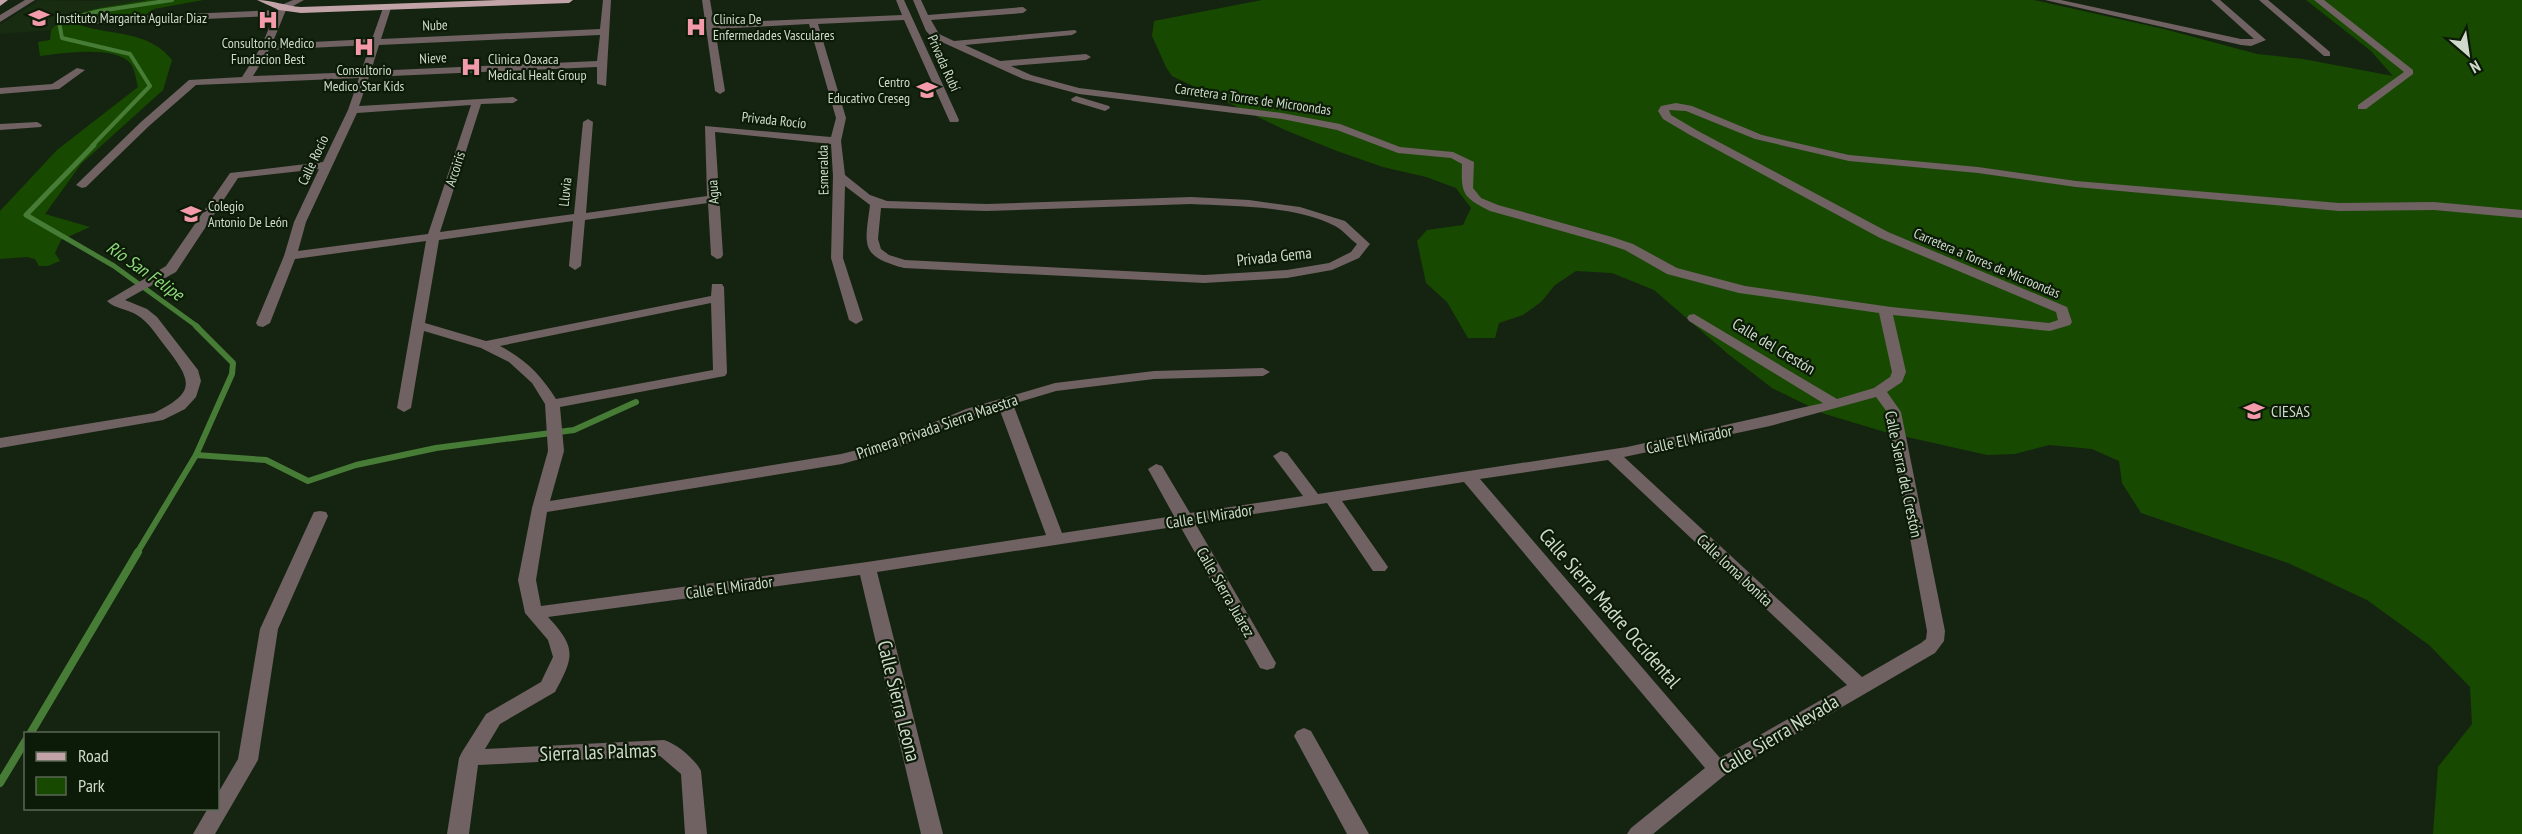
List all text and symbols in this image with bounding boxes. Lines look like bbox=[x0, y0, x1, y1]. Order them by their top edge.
school or university icon: Instituto Margarita Aguilar Diaz bbox=[27, 6, 51, 30]
hospital icon: Consultorio Medico Fundacion Best bbox=[256, 8, 280, 32]
place label: Instituto Margarita Aguilar Diaz bbox=[56, 9, 207, 27]
place label: Clinica De Enfermedades Vasculares bbox=[713, 10, 835, 44]
hospital icon: Clinica De Enfermedades Vasculares bbox=[684, 15, 708, 39]
street label: Nube bbox=[422, 16, 448, 34]
north arrow bbox=[2438, 24, 2498, 84]
street label: Privada Rubí bbox=[923, 32, 965, 94]
place label: Consultorio Medico Fundacion Best bbox=[222, 34, 314, 68]
hospital icon: Consultorio Medico Star Kids bbox=[352, 35, 376, 59]
street label: Nieve bbox=[419, 48, 447, 68]
place label: Clinica Oaxaca Medical Healt Group bbox=[488, 50, 587, 84]
hospital icon: Clinica Oaxaca Medical Healt Group bbox=[459, 55, 483, 79]
text: N bbox=[2467, 56, 2484, 78]
place label: Consultorio Medico Star Kids bbox=[324, 61, 405, 95]
place label: Centro Educativo Creseg bbox=[828, 73, 910, 107]
school or university icon: Centro Educativo Creseg bbox=[915, 78, 939, 102]
street label: Carretera a Torres de Microondas bbox=[1174, 79, 1333, 119]
street label: Privada Rocío bbox=[741, 108, 807, 132]
street label: Calle Rocío bbox=[294, 132, 332, 188]
street label: Esmeralda bbox=[814, 145, 832, 195]
street label: Arcoiris bbox=[441, 149, 469, 189]
street label: Lluvia bbox=[555, 177, 575, 207]
street label: Agua bbox=[703, 179, 723, 205]
place label: Colegio Antonio De León bbox=[208, 197, 288, 231]
school or university icon: Colegio Antonio De León bbox=[179, 202, 203, 226]
street label: Carretera a Torres de Microondas bbox=[1911, 224, 2063, 302]
water label: Río San Felipe bbox=[102, 236, 190, 306]
street label: Privada Gema bbox=[1236, 242, 1312, 270]
street label: Calle del Crestón bbox=[1729, 313, 1819, 379]
street label: Primera Privada Sierra Maestra bbox=[854, 389, 1020, 463]
school or university icon: CIESAS bbox=[2242, 399, 2266, 423]
place label: CIESAS bbox=[2271, 401, 2310, 421]
street label: Calle Sierra del Crestón bbox=[1881, 409, 1927, 539]
street label: Calle El Mirador bbox=[1644, 420, 1735, 458]
street label: Calle El Mirador bbox=[1164, 499, 1254, 533]
street label: Calle Sierra Madre Occidental bbox=[1533, 523, 1687, 694]
street label: Calle loma bonita bbox=[1693, 530, 1777, 610]
street label: Calle Sierra Juárez bbox=[1192, 544, 1260, 641]
street label: Calle El Mirador bbox=[684, 571, 774, 603]
street label: Calle Sierra Leona bbox=[871, 638, 927, 764]
street label: Calle Sierra Nevada bbox=[1715, 688, 1843, 780]
legend bbox=[24, 732, 219, 810]
street label: Sierra las Palmas bbox=[539, 737, 657, 767]
text: Road bbox=[78, 744, 109, 767]
text: Park bbox=[78, 774, 105, 797]

